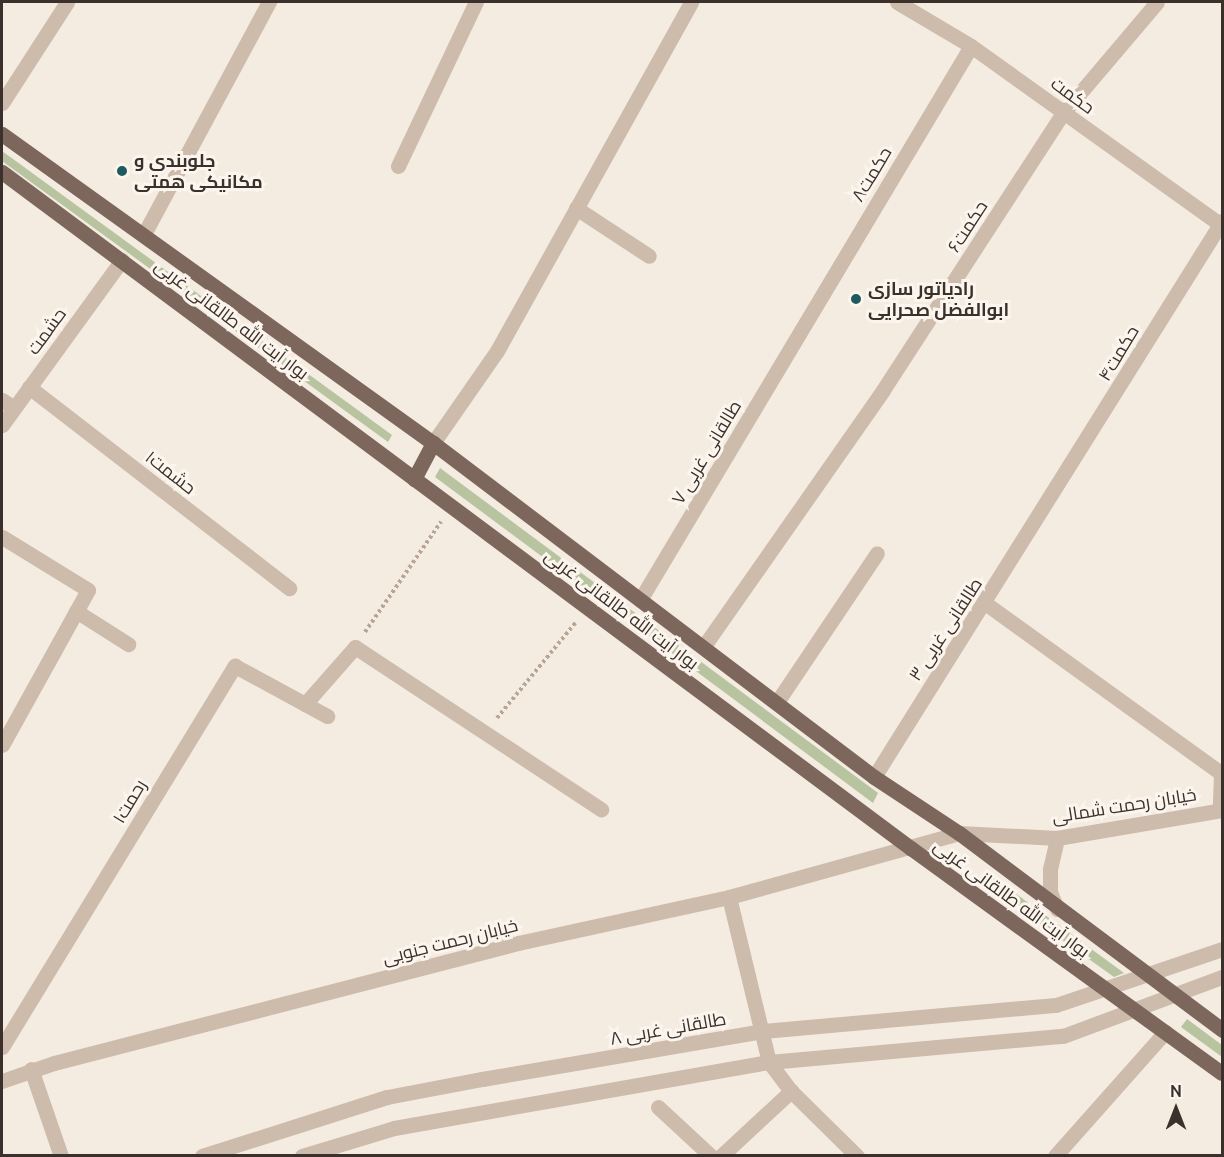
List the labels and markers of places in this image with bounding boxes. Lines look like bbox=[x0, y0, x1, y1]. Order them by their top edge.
place label: جلوبندی و مکانیکی همتی bbox=[134, 150, 263, 192]
marker: جلوبندی و مکانیکی همتی bbox=[115, 164, 129, 178]
place label: رادیاتور سازی ابوالفضل صحرایی bbox=[868, 278, 1009, 320]
marker: رادیاتور سازی ابوالفضل صحرایی bbox=[849, 292, 863, 306]

